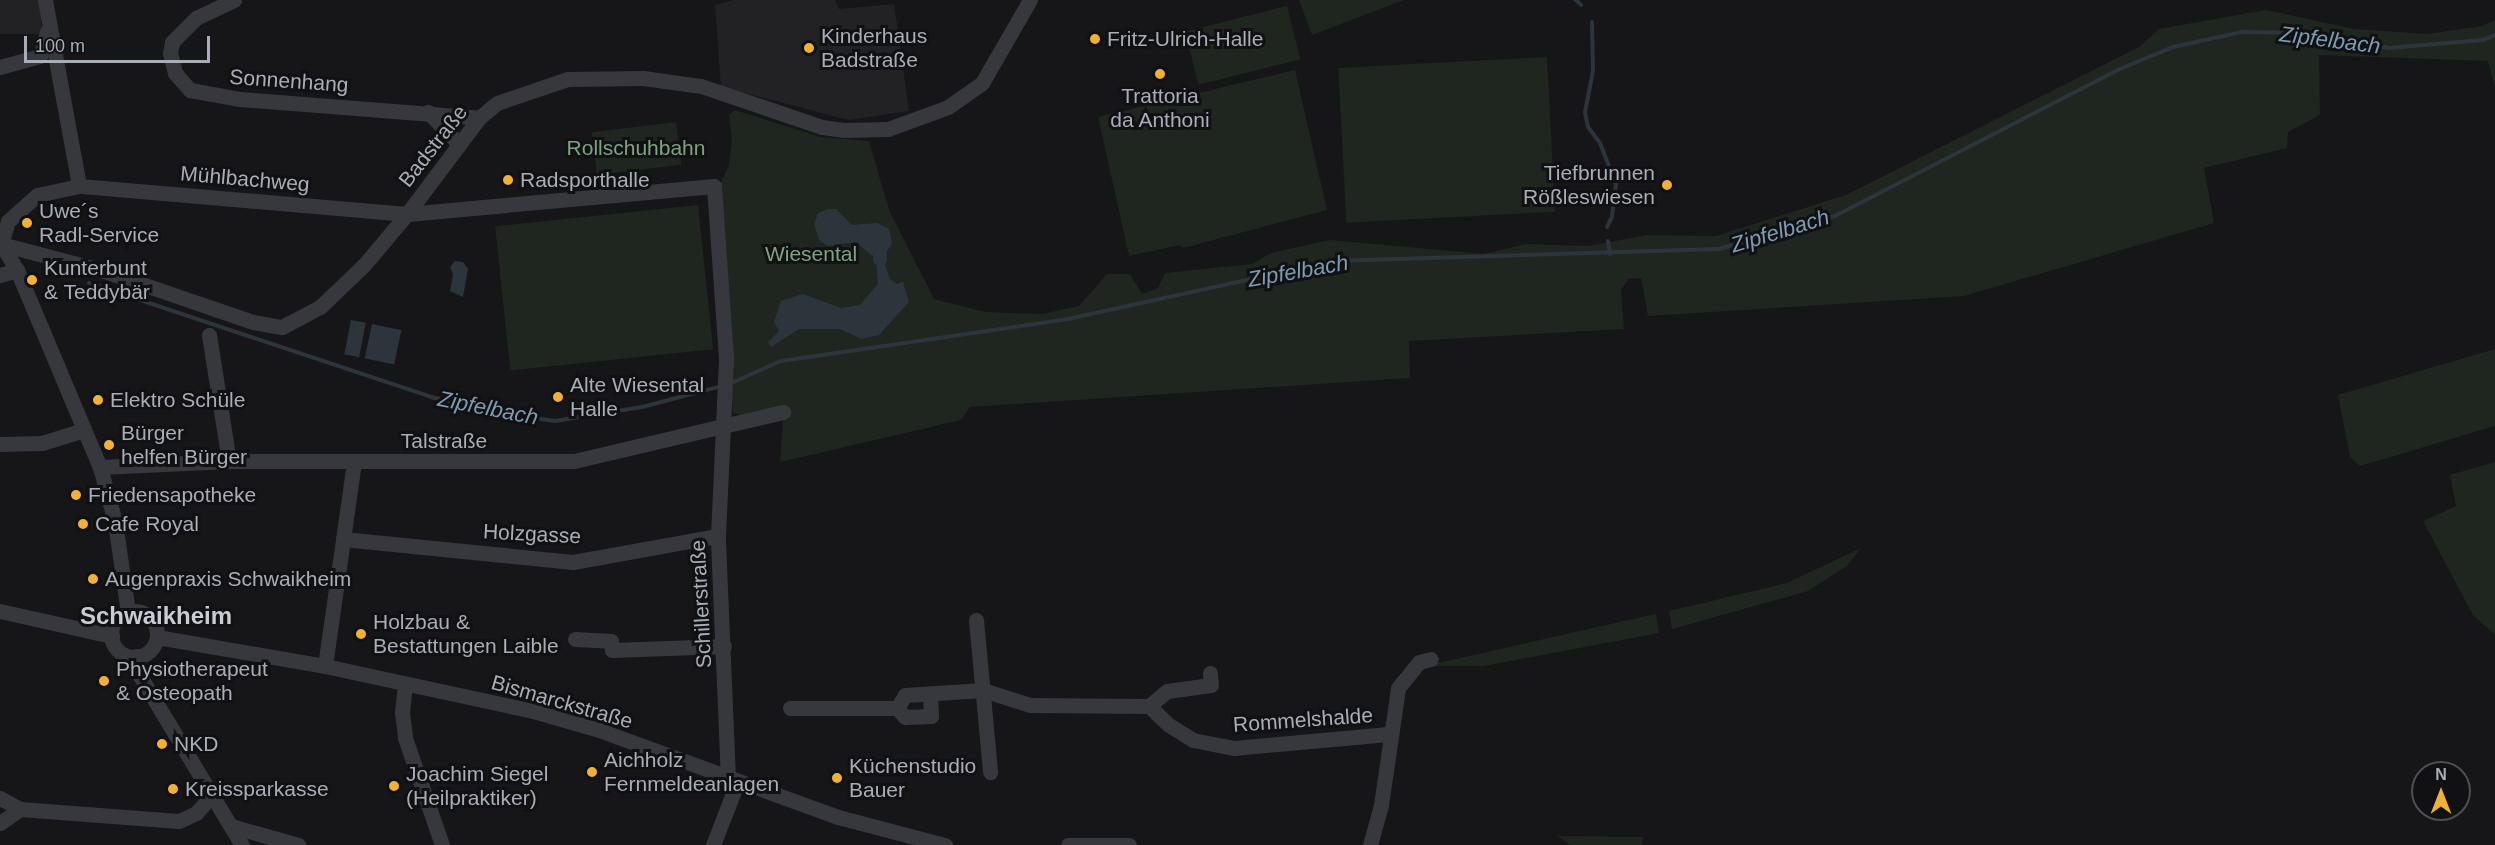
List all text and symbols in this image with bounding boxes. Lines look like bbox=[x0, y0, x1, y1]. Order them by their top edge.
water label: Zipfelbach bbox=[2278, 21, 2382, 59]
place label: Kinderhaus Badstraße bbox=[821, 23, 927, 73]
scale bar bbox=[27, 24, 213, 62]
place label: Fritz-Ulrich-Halle bbox=[1107, 26, 1263, 52]
marker: Fritz-Ulrich-Halle bbox=[1088, 32, 1102, 46]
text: 100 m bbox=[35, 36, 85, 56]
marker: Kinderhaus Badstraße bbox=[802, 41, 816, 55]
street label: Sonnenhang bbox=[229, 64, 349, 98]
marker: Trattoria da Anthoni bbox=[1153, 67, 1167, 81]
place label: Trattoria da Anthoni bbox=[1110, 83, 1210, 133]
street label: Badstraße bbox=[393, 100, 473, 192]
park label: Rollschuhbahn bbox=[567, 135, 705, 161]
place label: Tiefbrunnen Rößleswiesen bbox=[1523, 160, 1655, 210]
street label: Mühlbachweg bbox=[179, 161, 311, 197]
place label: Radsporthalle bbox=[520, 167, 650, 193]
marker: Radsporthalle bbox=[501, 173, 515, 187]
marker: Tiefbrunnen Rößleswiesen bbox=[1660, 178, 1674, 192]
place label: Uwe´s Radl-Service bbox=[39, 198, 159, 248]
water label: Zipfelbach bbox=[1728, 204, 1832, 258]
marker: Uwe´s Radl-Service bbox=[20, 216, 34, 230]
park label: Wiesental bbox=[765, 241, 857, 267]
water label: Zipfelbach bbox=[1246, 249, 1350, 293]
place label: Kunterbunt & Teddybär bbox=[44, 255, 150, 305]
marker: Kunterbunt & Teddybär bbox=[25, 273, 39, 287]
place label: Alte Wiesental Halle bbox=[570, 372, 704, 422]
water label: Zipfelbach bbox=[436, 385, 540, 431]
place label: Elektro Schüle bbox=[110, 387, 245, 413]
marker: Alte Wiesental Halle bbox=[551, 390, 565, 404]
marker: Elektro Schüle bbox=[91, 393, 105, 407]
place label: Bürger helfen Bürger bbox=[121, 420, 247, 470]
street label: Talstraße bbox=[401, 428, 487, 454]
marker: Bürger helfen Bürger bbox=[102, 438, 116, 452]
place label: Friedensapotheke bbox=[88, 482, 256, 508]
marker: Friedensapotheke bbox=[69, 488, 83, 502]
place label: Cafe Royal bbox=[95, 511, 199, 537]
marker: Cafe Royal bbox=[76, 517, 90, 531]
street label: Holzgasse bbox=[482, 519, 582, 549]
street label: Schillerstraße bbox=[685, 539, 717, 669]
place label: Augenpraxis Schwaikheim bbox=[105, 566, 351, 592]
marker: Augenpraxis Schwaikheim bbox=[86, 572, 100, 586]
district label: Schwaikheim bbox=[80, 602, 232, 630]
place label: Holzbau & Bestattungen Laible bbox=[373, 609, 559, 659]
marker: Holzbau & Bestattungen Laible bbox=[354, 627, 368, 641]
place label: Physiotherapeut & Osteopath bbox=[116, 656, 268, 706]
street label: Bismarckstraße bbox=[488, 670, 636, 734]
marker: Physiotherapeut & Osteopath bbox=[97, 674, 111, 688]
street label: Rommelshalde bbox=[1232, 703, 1374, 737]
place label: NKD bbox=[174, 731, 218, 757]
marker: NKD bbox=[155, 737, 169, 751]
place label: Aichholz Fernmeldeanlagen bbox=[604, 747, 779, 797]
place label: Küchenstudio Bauer bbox=[849, 753, 976, 803]
place label: Joachim Siegel (Heilpraktiker) bbox=[406, 761, 548, 811]
north arrow bbox=[2411, 761, 2471, 821]
marker: Aichholz Fernmeldeanlagen bbox=[585, 765, 599, 779]
text: N bbox=[2435, 766, 2447, 783]
marker: Küchenstudio Bauer bbox=[830, 771, 844, 785]
place label: Kreissparkasse bbox=[185, 776, 329, 802]
marker: Joachim Siegel (Heilpraktiker) bbox=[387, 779, 401, 793]
marker: Kreissparkasse bbox=[166, 782, 180, 796]

